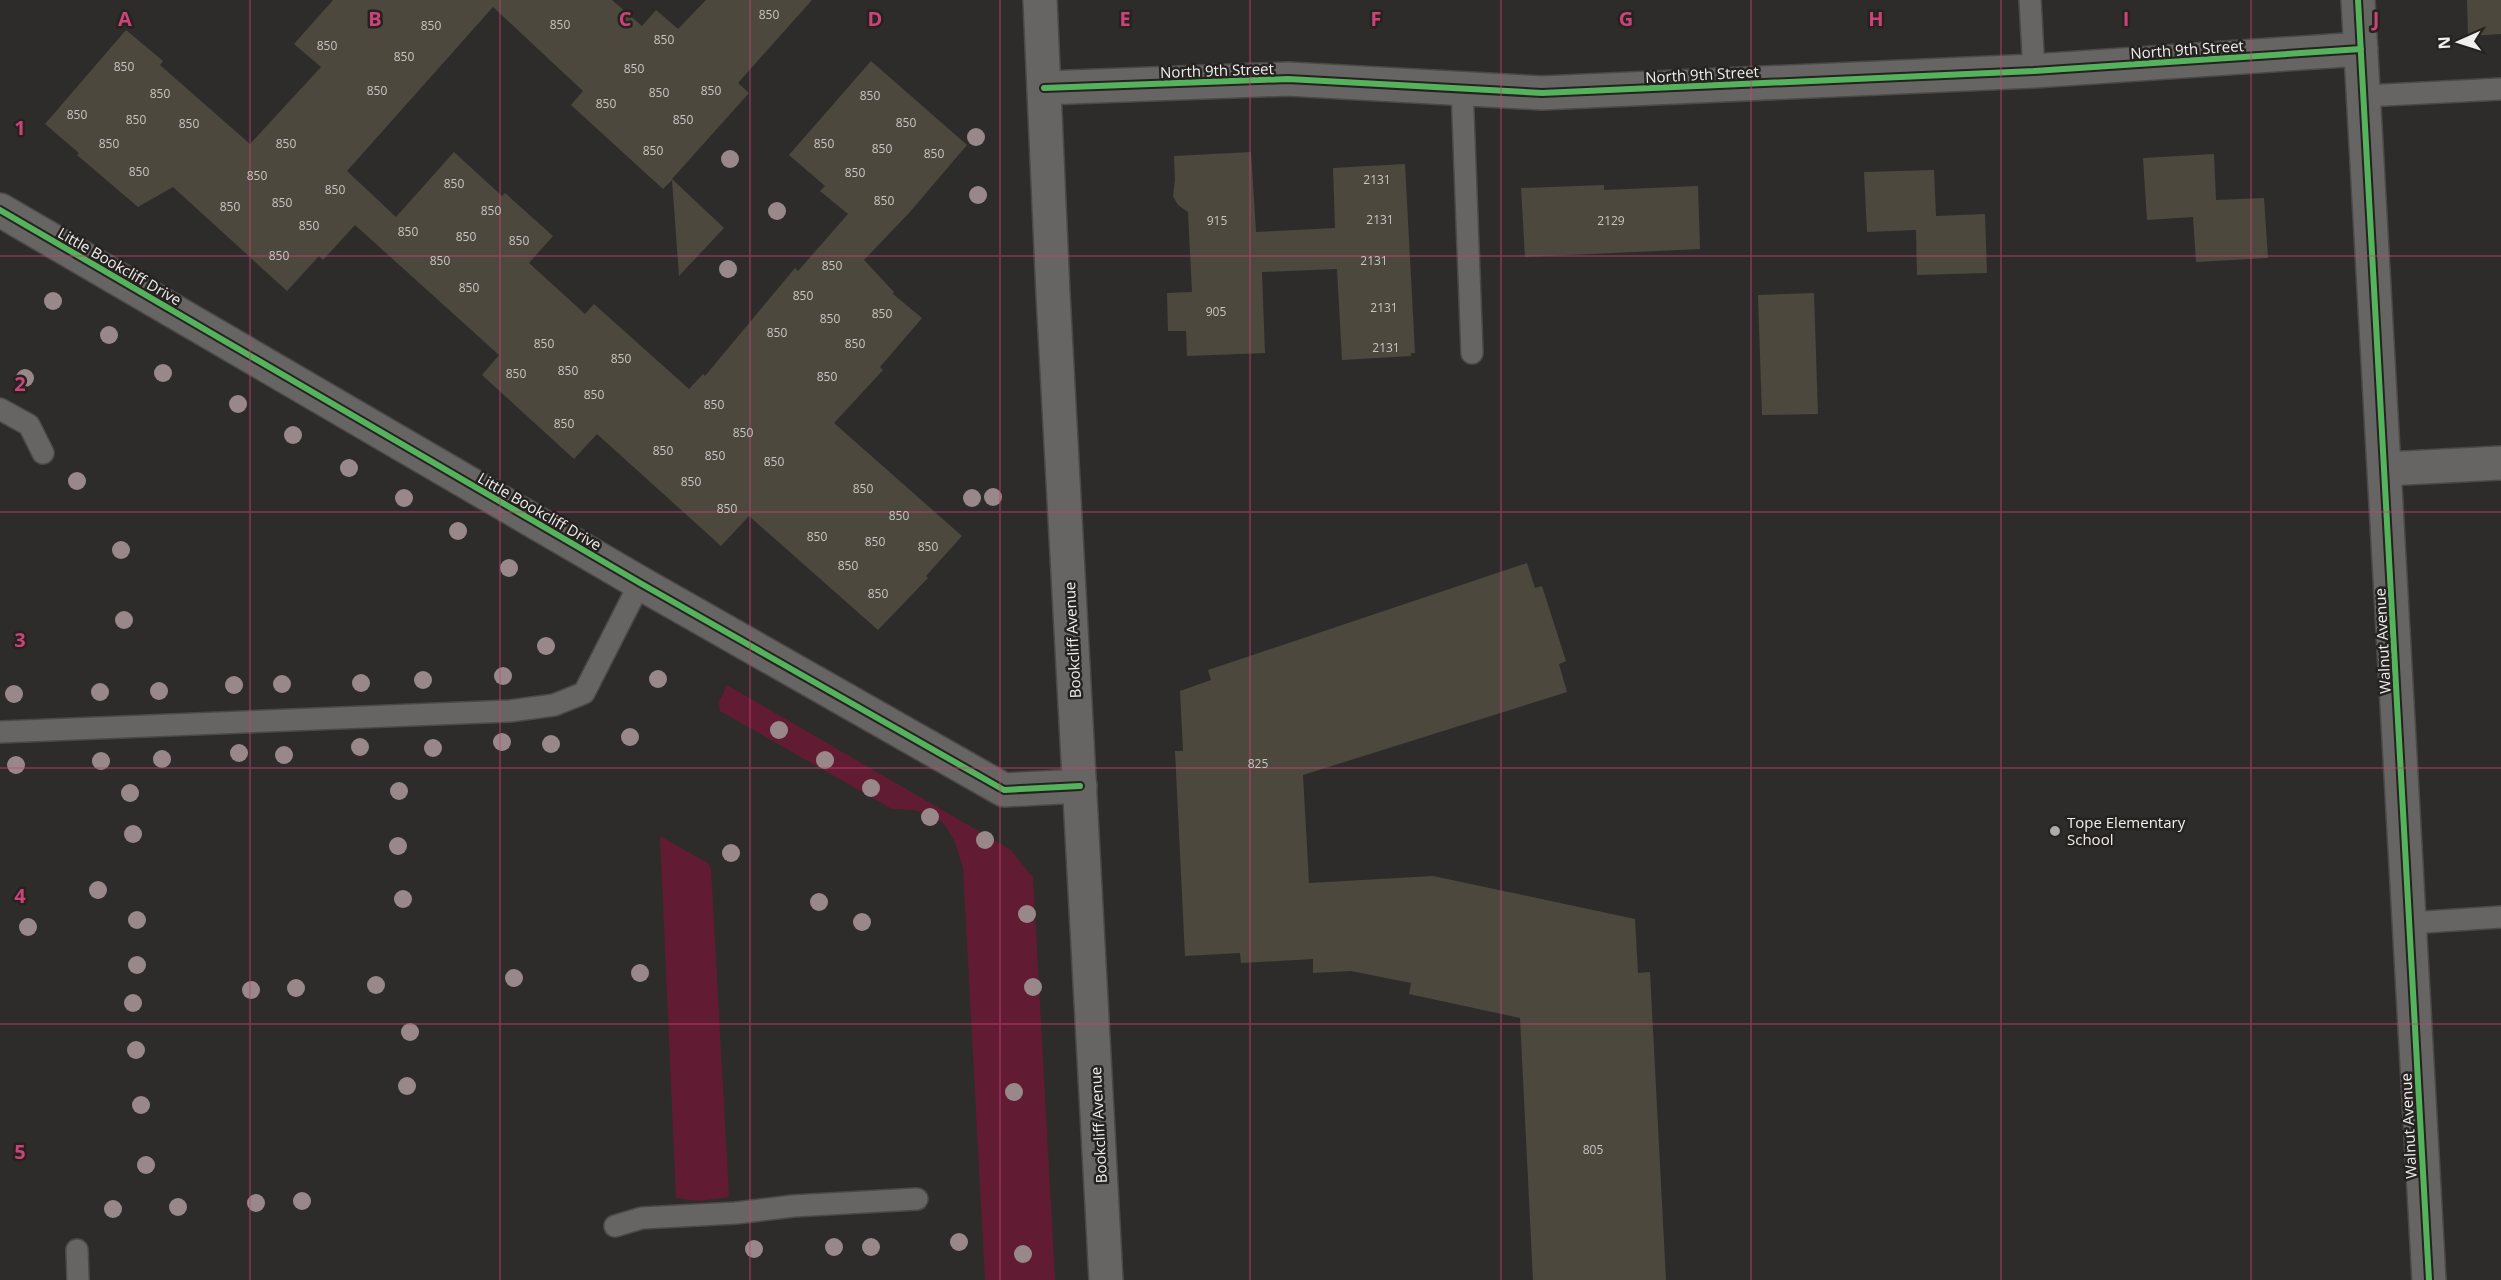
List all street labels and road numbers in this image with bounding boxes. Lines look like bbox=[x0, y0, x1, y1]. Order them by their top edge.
street label: North 9th Street bbox=[2130, 35, 2244, 63]
street label: North 9th Street bbox=[1160, 58, 1274, 82]
street label: North 9th Street bbox=[1645, 61, 1759, 87]
street label: Little Bookcliff Drive bbox=[55, 222, 185, 310]
street label: Little Bookcliff Drive bbox=[475, 467, 605, 555]
street label: Bookcliff Avenue bbox=[1059, 581, 1085, 699]
street label: Walnut Avenue bbox=[2369, 588, 2395, 694]
street label: Bookcliff Avenue bbox=[1085, 1066, 1111, 1184]
street label: Walnut Avenue bbox=[2395, 1073, 2421, 1179]

